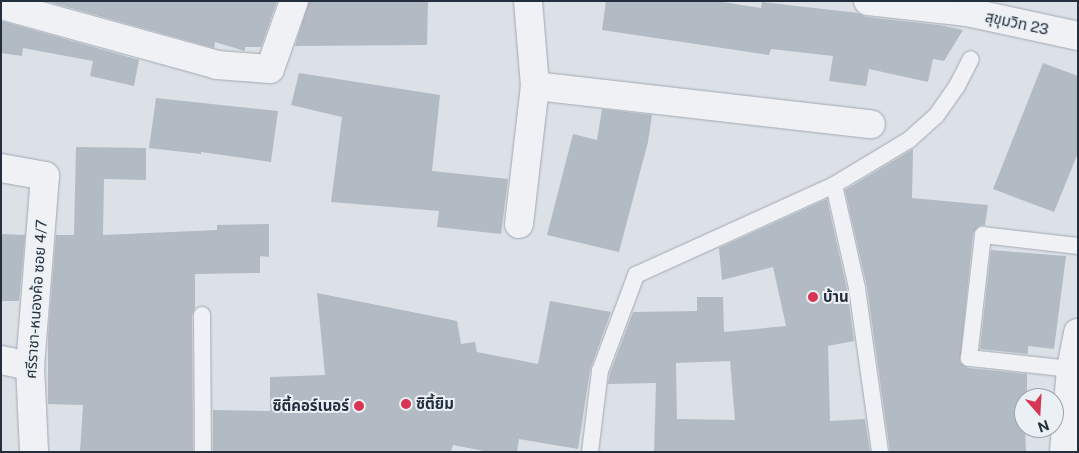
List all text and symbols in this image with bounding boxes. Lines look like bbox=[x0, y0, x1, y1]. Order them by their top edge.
street label: สุขุมวิท 23 bbox=[984, 7, 1050, 39]
street label: ศรีราชา-หนองค้อ ซอย 4/7 bbox=[21, 219, 51, 379]
place label: บ้าน bbox=[823, 288, 849, 306]
marker: บ้าน bbox=[807, 291, 819, 303]
north arrow bbox=[1014, 388, 1064, 438]
place label: ซิตี้ยิม bbox=[416, 395, 454, 413]
place label: ซิตี้คอร์เนอร์ bbox=[272, 397, 349, 415]
marker: ซิตี้ยิม bbox=[400, 398, 412, 410]
marker: ซิตี้คอร์เนอร์ bbox=[353, 400, 365, 412]
text: N bbox=[1036, 417, 1051, 436]

